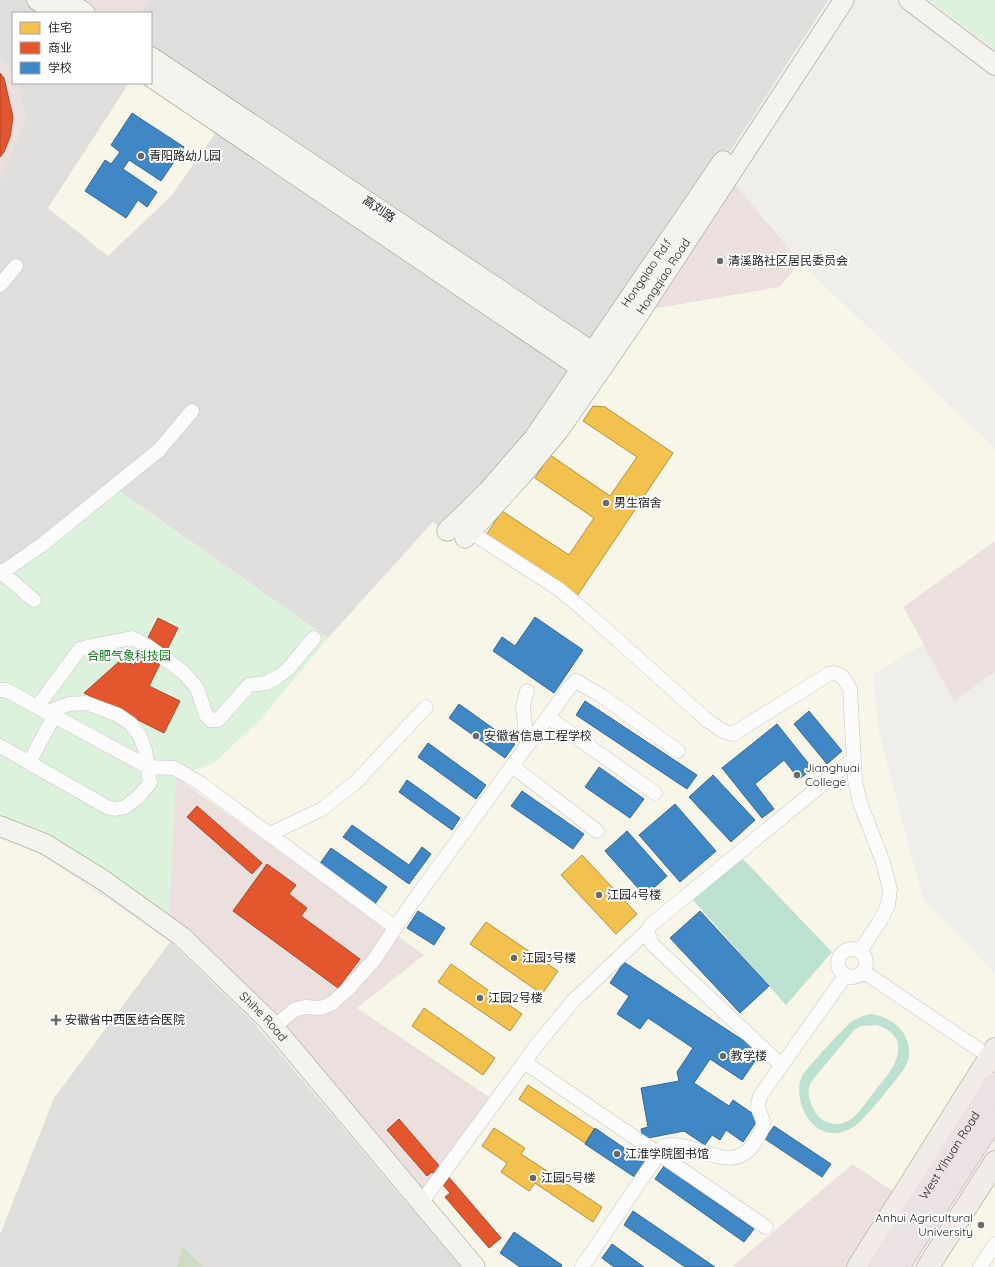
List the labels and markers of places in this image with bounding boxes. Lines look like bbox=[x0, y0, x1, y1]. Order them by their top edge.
place label: 青阳路幼儿园 bbox=[149, 148, 221, 163]
marker: 青阳路幼儿园 bbox=[136, 151, 146, 161]
place label: 清溪路社区居民委员会 bbox=[728, 253, 848, 268]
marker: 清溪路社区居民委员会 bbox=[715, 256, 725, 266]
place label: 男生宿舍 bbox=[614, 495, 662, 510]
marker: 男生宿舍 bbox=[601, 498, 611, 508]
place label: 安徽省信息工程学校 bbox=[484, 728, 592, 743]
marker: 安徽省信息工程学校 bbox=[471, 731, 481, 741]
place label: Jianghuai College bbox=[805, 760, 860, 789]
marker: Jianghuai College bbox=[792, 770, 802, 780]
place label: 江园4号楼 bbox=[607, 887, 661, 902]
marker: 江园4号楼 bbox=[594, 890, 604, 900]
place label: 江园3号楼 bbox=[522, 950, 576, 965]
marker: 江园3号楼 bbox=[509, 953, 519, 963]
place label: 江园2号楼 bbox=[488, 990, 543, 1005]
marker: 江园2号楼 bbox=[475, 993, 485, 1003]
place label: 安徽省中西医结合医院 bbox=[65, 1012, 185, 1027]
marker: 安徽省中西医结合医院 bbox=[50, 1014, 62, 1026]
place label: 教学楼 bbox=[731, 1048, 767, 1063]
marker: 教学楼 bbox=[718, 1051, 728, 1061]
place label: 江淮学院图书馆 bbox=[625, 1146, 709, 1161]
marker: 江淮学院图书馆 bbox=[612, 1149, 622, 1159]
place label: 江园5号楼 bbox=[541, 1170, 596, 1185]
marker: 江园5号楼 bbox=[528, 1173, 538, 1183]
place label: Anhui Agricultural University bbox=[875, 1210, 973, 1239]
marker: Anhui Agricultural University bbox=[976, 1220, 986, 1230]

